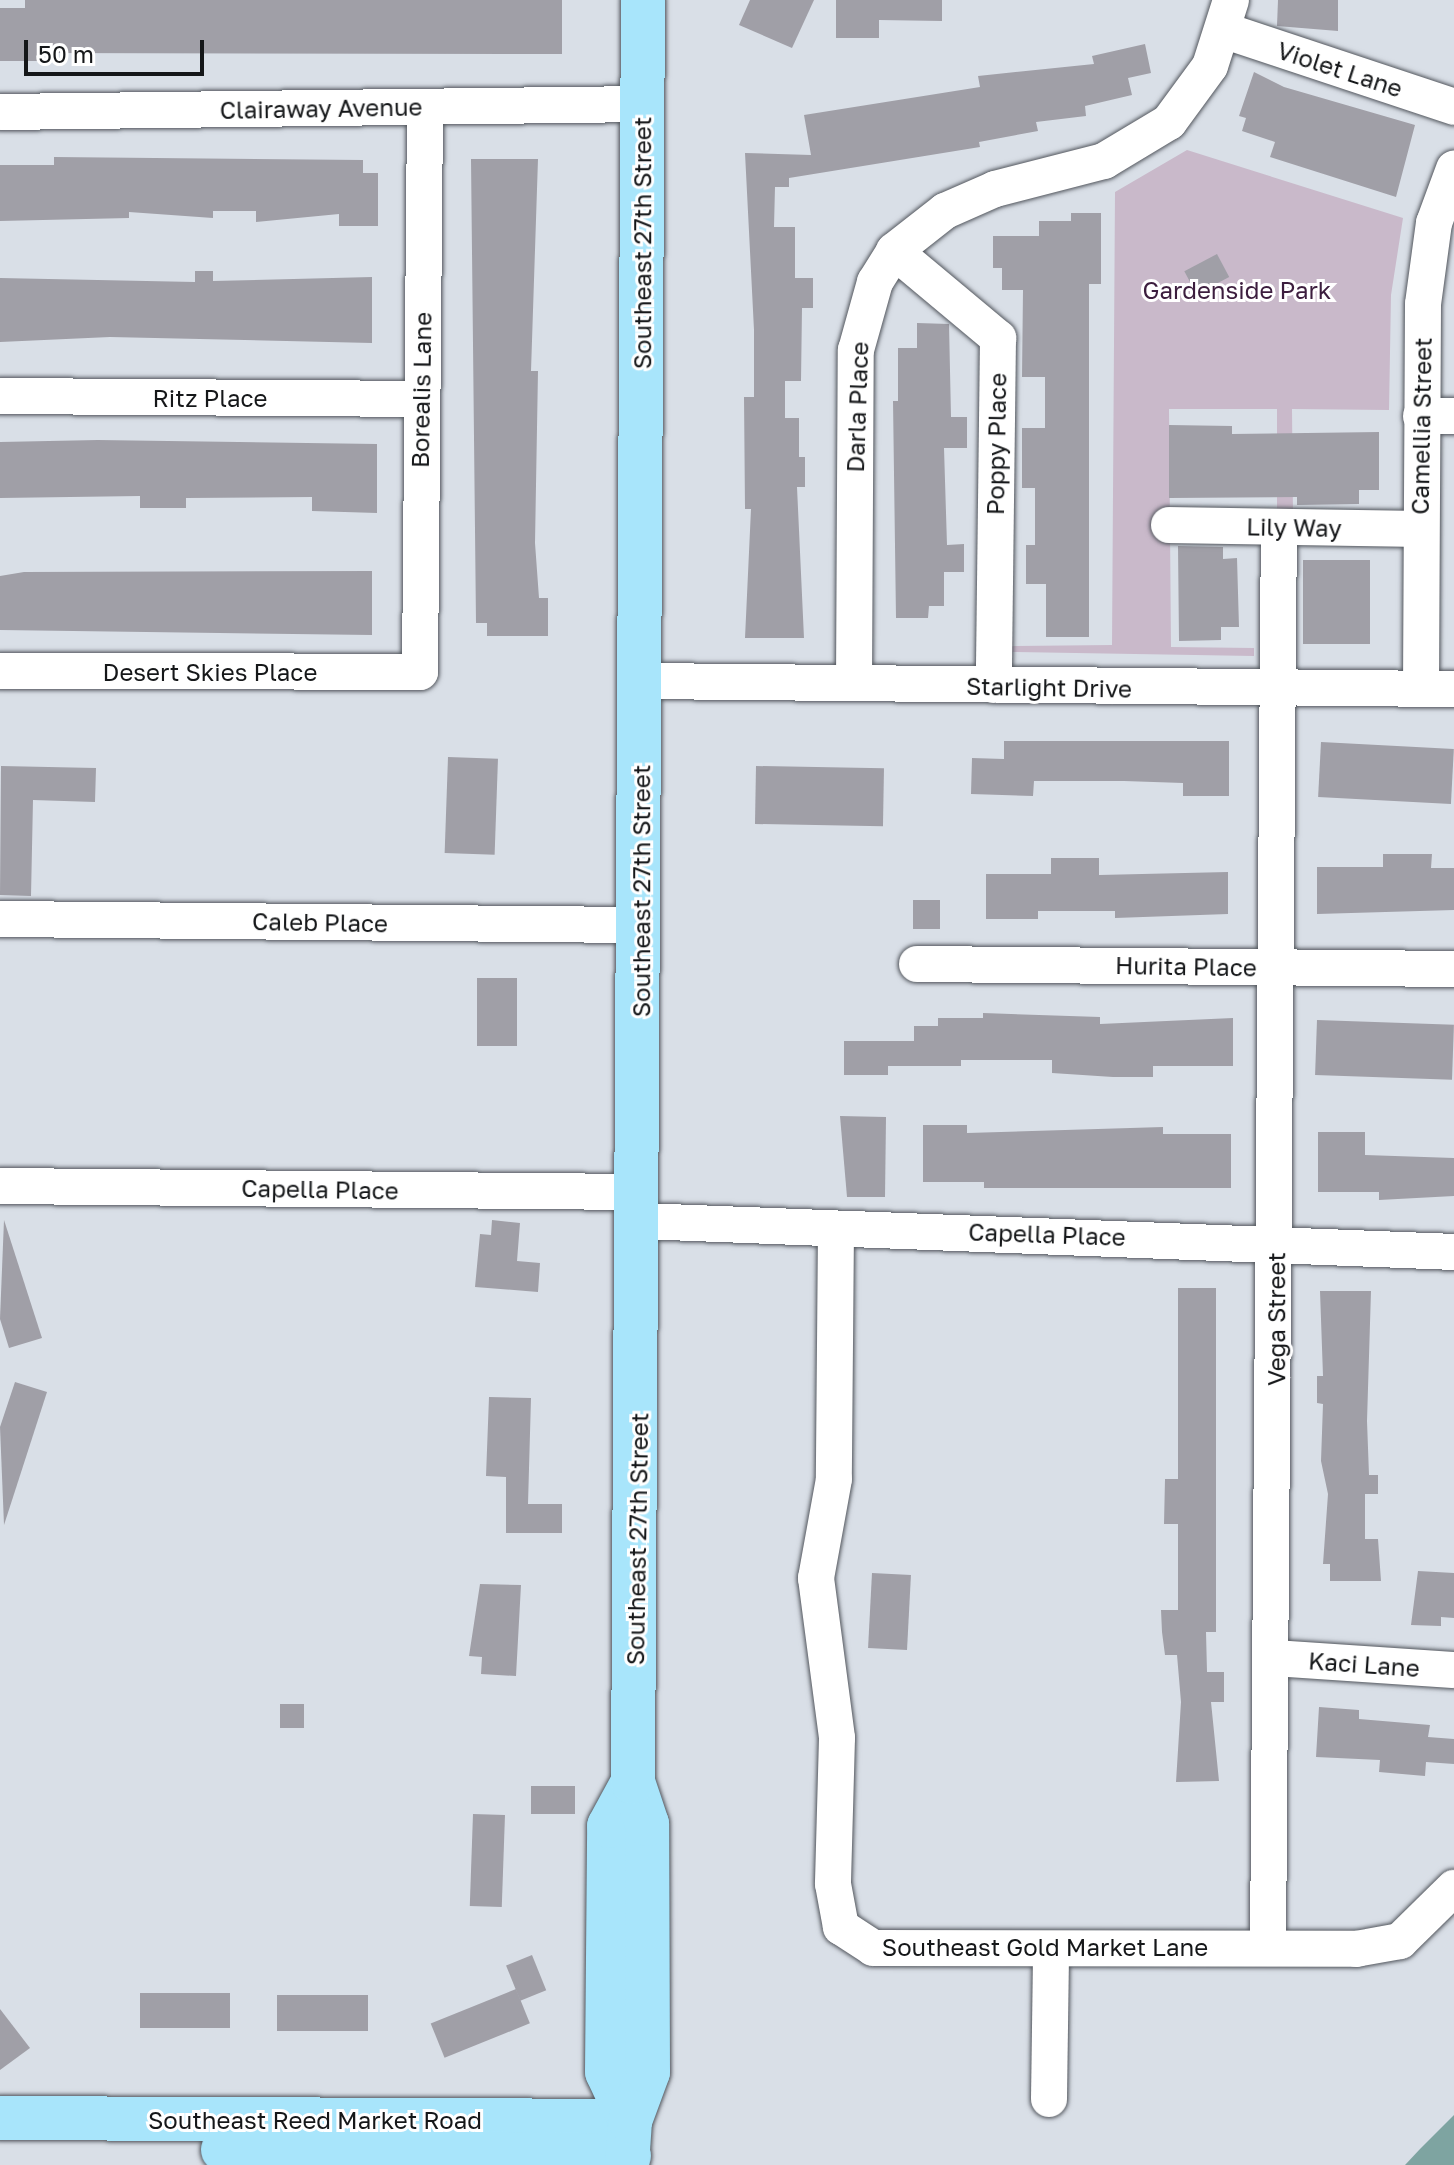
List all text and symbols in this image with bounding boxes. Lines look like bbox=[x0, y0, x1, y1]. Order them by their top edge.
scale bar bbox=[28, 24, 208, 74]
street label: Violet Lane bbox=[1274, 35, 1406, 103]
text: 50 m bbox=[38, 39, 94, 68]
street label: Clairaway Avenue bbox=[219, 92, 423, 124]
street label: Southeast 27th Street bbox=[628, 117, 656, 369]
park label: Gardenside Park bbox=[1143, 276, 1331, 304]
street label: Borealis Lane bbox=[405, 312, 437, 468]
street label: Camellia Street bbox=[1405, 337, 1437, 515]
street label: Darla Place bbox=[840, 341, 874, 473]
street label: Poppy Place bbox=[980, 373, 1012, 515]
street label: Ritz Place bbox=[152, 384, 268, 412]
street label: Lily Way bbox=[1246, 512, 1342, 542]
street label: Desert Skies Place bbox=[103, 658, 317, 686]
street label: Starlight Drive bbox=[966, 671, 1132, 703]
street label: Southeast 27th Street bbox=[627, 765, 655, 1017]
street label: Caleb Place bbox=[252, 906, 388, 938]
street label: Hurita Place bbox=[1115, 950, 1257, 982]
street label: Capella Place bbox=[241, 1173, 399, 1205]
street label: Capella Place bbox=[968, 1217, 1126, 1251]
street label: Vega Street bbox=[1262, 1252, 1290, 1386]
street label: Southeast 27th Street bbox=[620, 1413, 654, 1665]
street label: Kaci Lane bbox=[1307, 1646, 1421, 1682]
street label: Southeast Gold Market Lane bbox=[882, 1933, 1208, 1961]
street label: Southeast Reed Market Road bbox=[148, 2106, 482, 2134]

